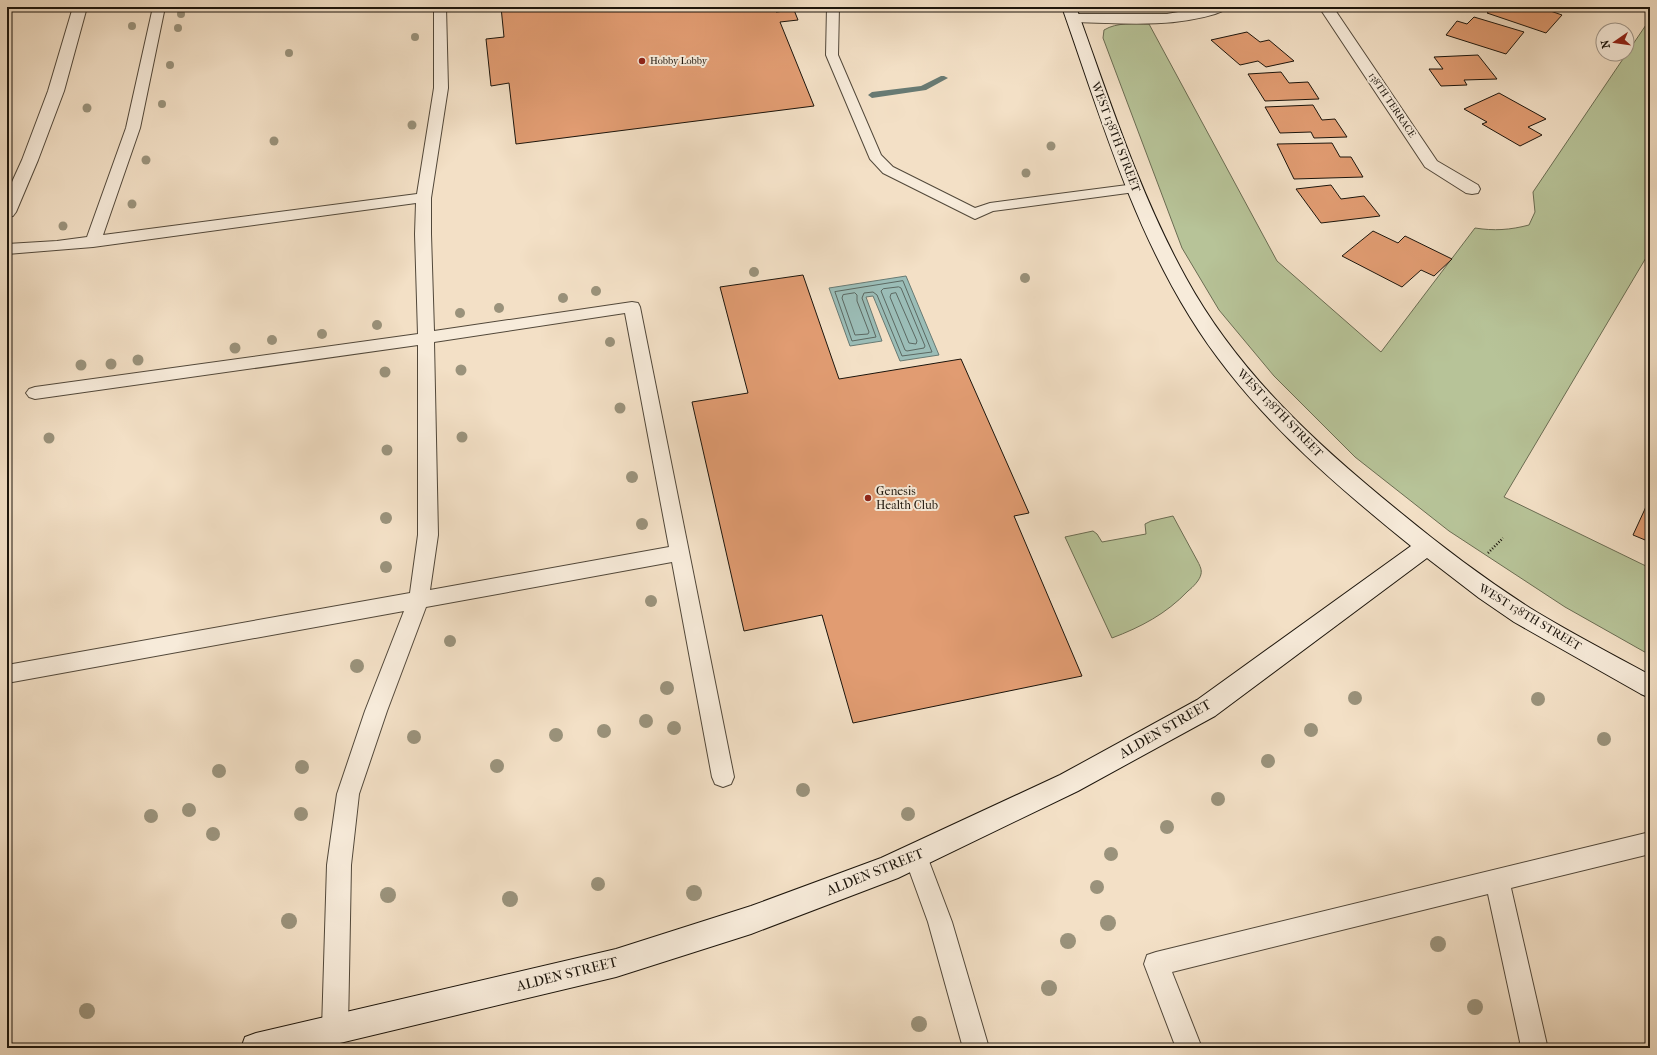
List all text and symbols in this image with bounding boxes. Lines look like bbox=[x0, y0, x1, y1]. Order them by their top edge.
north arrow bbox=[1595, 22, 1635, 62]
text: N bbox=[1598, 38, 1613, 50]
place label: Hobby Lobby bbox=[650, 55, 708, 67]
marker: Hobby Lobby bbox=[637, 56, 647, 66]
street label: 138TH TERRACE bbox=[1366, 70, 1418, 140]
street label: WEST 138TH STREET bbox=[1088, 79, 1144, 195]
street label: WEST 138TH STREET bbox=[1234, 365, 1326, 461]
place label: Genesis Health Club bbox=[876, 484, 938, 512]
marker: Genesis Health Club bbox=[863, 493, 873, 503]
street label: WEST 138TH STREET bbox=[1475, 580, 1585, 654]
street label: ALDEN STREET bbox=[1115, 695, 1215, 763]
street label: ALDEN STREET bbox=[823, 845, 927, 900]
street label: ALDEN STREET bbox=[514, 953, 620, 995]

